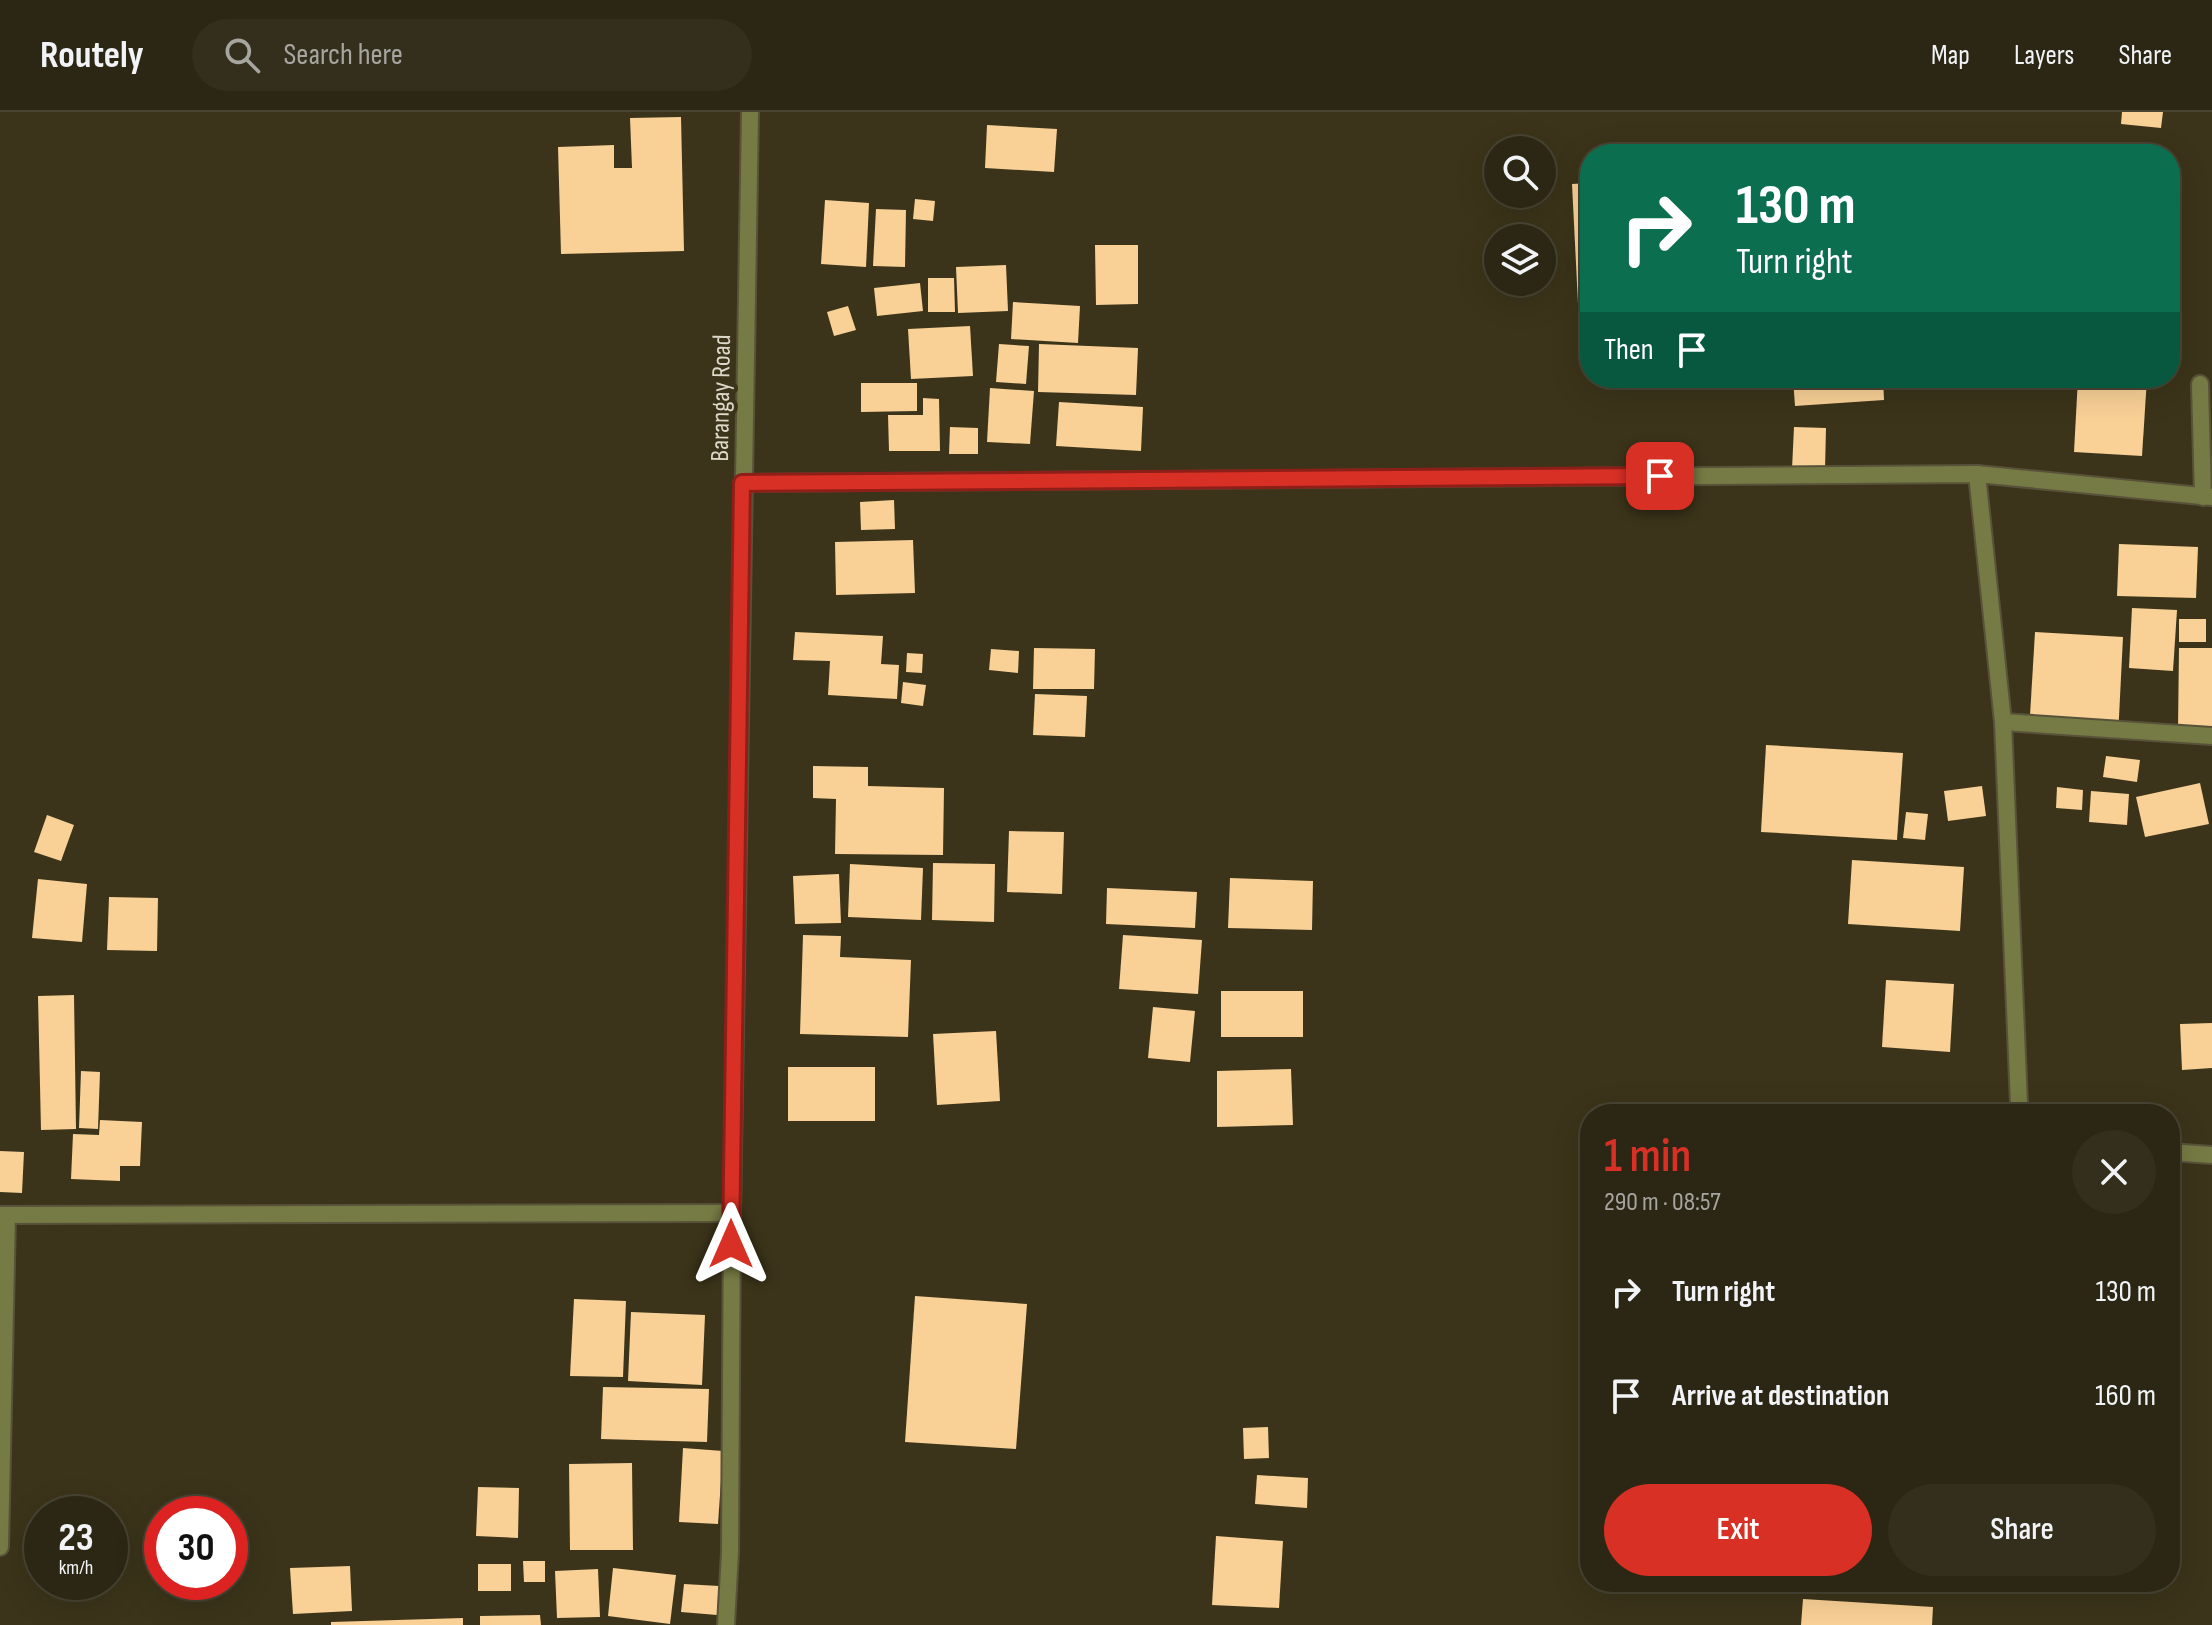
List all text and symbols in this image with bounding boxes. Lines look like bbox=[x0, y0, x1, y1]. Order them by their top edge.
search box bbox=[192, 19, 752, 91]
text: Routely bbox=[40, 33, 144, 78]
icon: search bbox=[220, 33, 264, 77]
text: Search here bbox=[284, 37, 403, 73]
text: Map bbox=[1931, 39, 1970, 72]
text: Layers bbox=[2014, 39, 2074, 72]
text: Share bbox=[2118, 39, 2172, 72]
map controls bbox=[1484, 136, 1556, 296]
button: search bbox=[1484, 136, 1556, 208]
text: 130 m bbox=[1736, 173, 1856, 240]
icon: right bbox=[1604, 176, 1708, 280]
button: layers bbox=[1484, 224, 1556, 296]
text: Turn right bbox=[1736, 241, 1853, 284]
icon: arrive bbox=[1670, 328, 1714, 372]
text: Then bbox=[1604, 332, 1654, 368]
street label: Barangay Road bbox=[705, 334, 738, 462]
pin bbox=[1626, 442, 1694, 510]
icon: arrive bbox=[1638, 454, 1682, 498]
text: 1 min bbox=[1604, 1128, 1691, 1185]
button: close bbox=[2072, 1130, 2156, 1214]
text: 290 m · 08:57 bbox=[1604, 1187, 1721, 1218]
position arrow bbox=[689, 1202, 773, 1286]
icon: right bbox=[1604, 1270, 1648, 1314]
text: Turn right bbox=[1672, 1274, 1775, 1310]
text: 130 m bbox=[2096, 1274, 2156, 1310]
icon: arrive bbox=[1604, 1374, 1648, 1418]
text: Arrive at destination bbox=[1672, 1378, 1889, 1414]
text: 160 m bbox=[2095, 1378, 2156, 1414]
button: Exit bbox=[1604, 1484, 1872, 1576]
button: Share bbox=[1888, 1484, 2156, 1576]
speed limit sign: 30 bbox=[144, 1496, 248, 1600]
text: 23 bbox=[58, 1514, 94, 1562]
text: km/h bbox=[59, 1556, 93, 1580]

